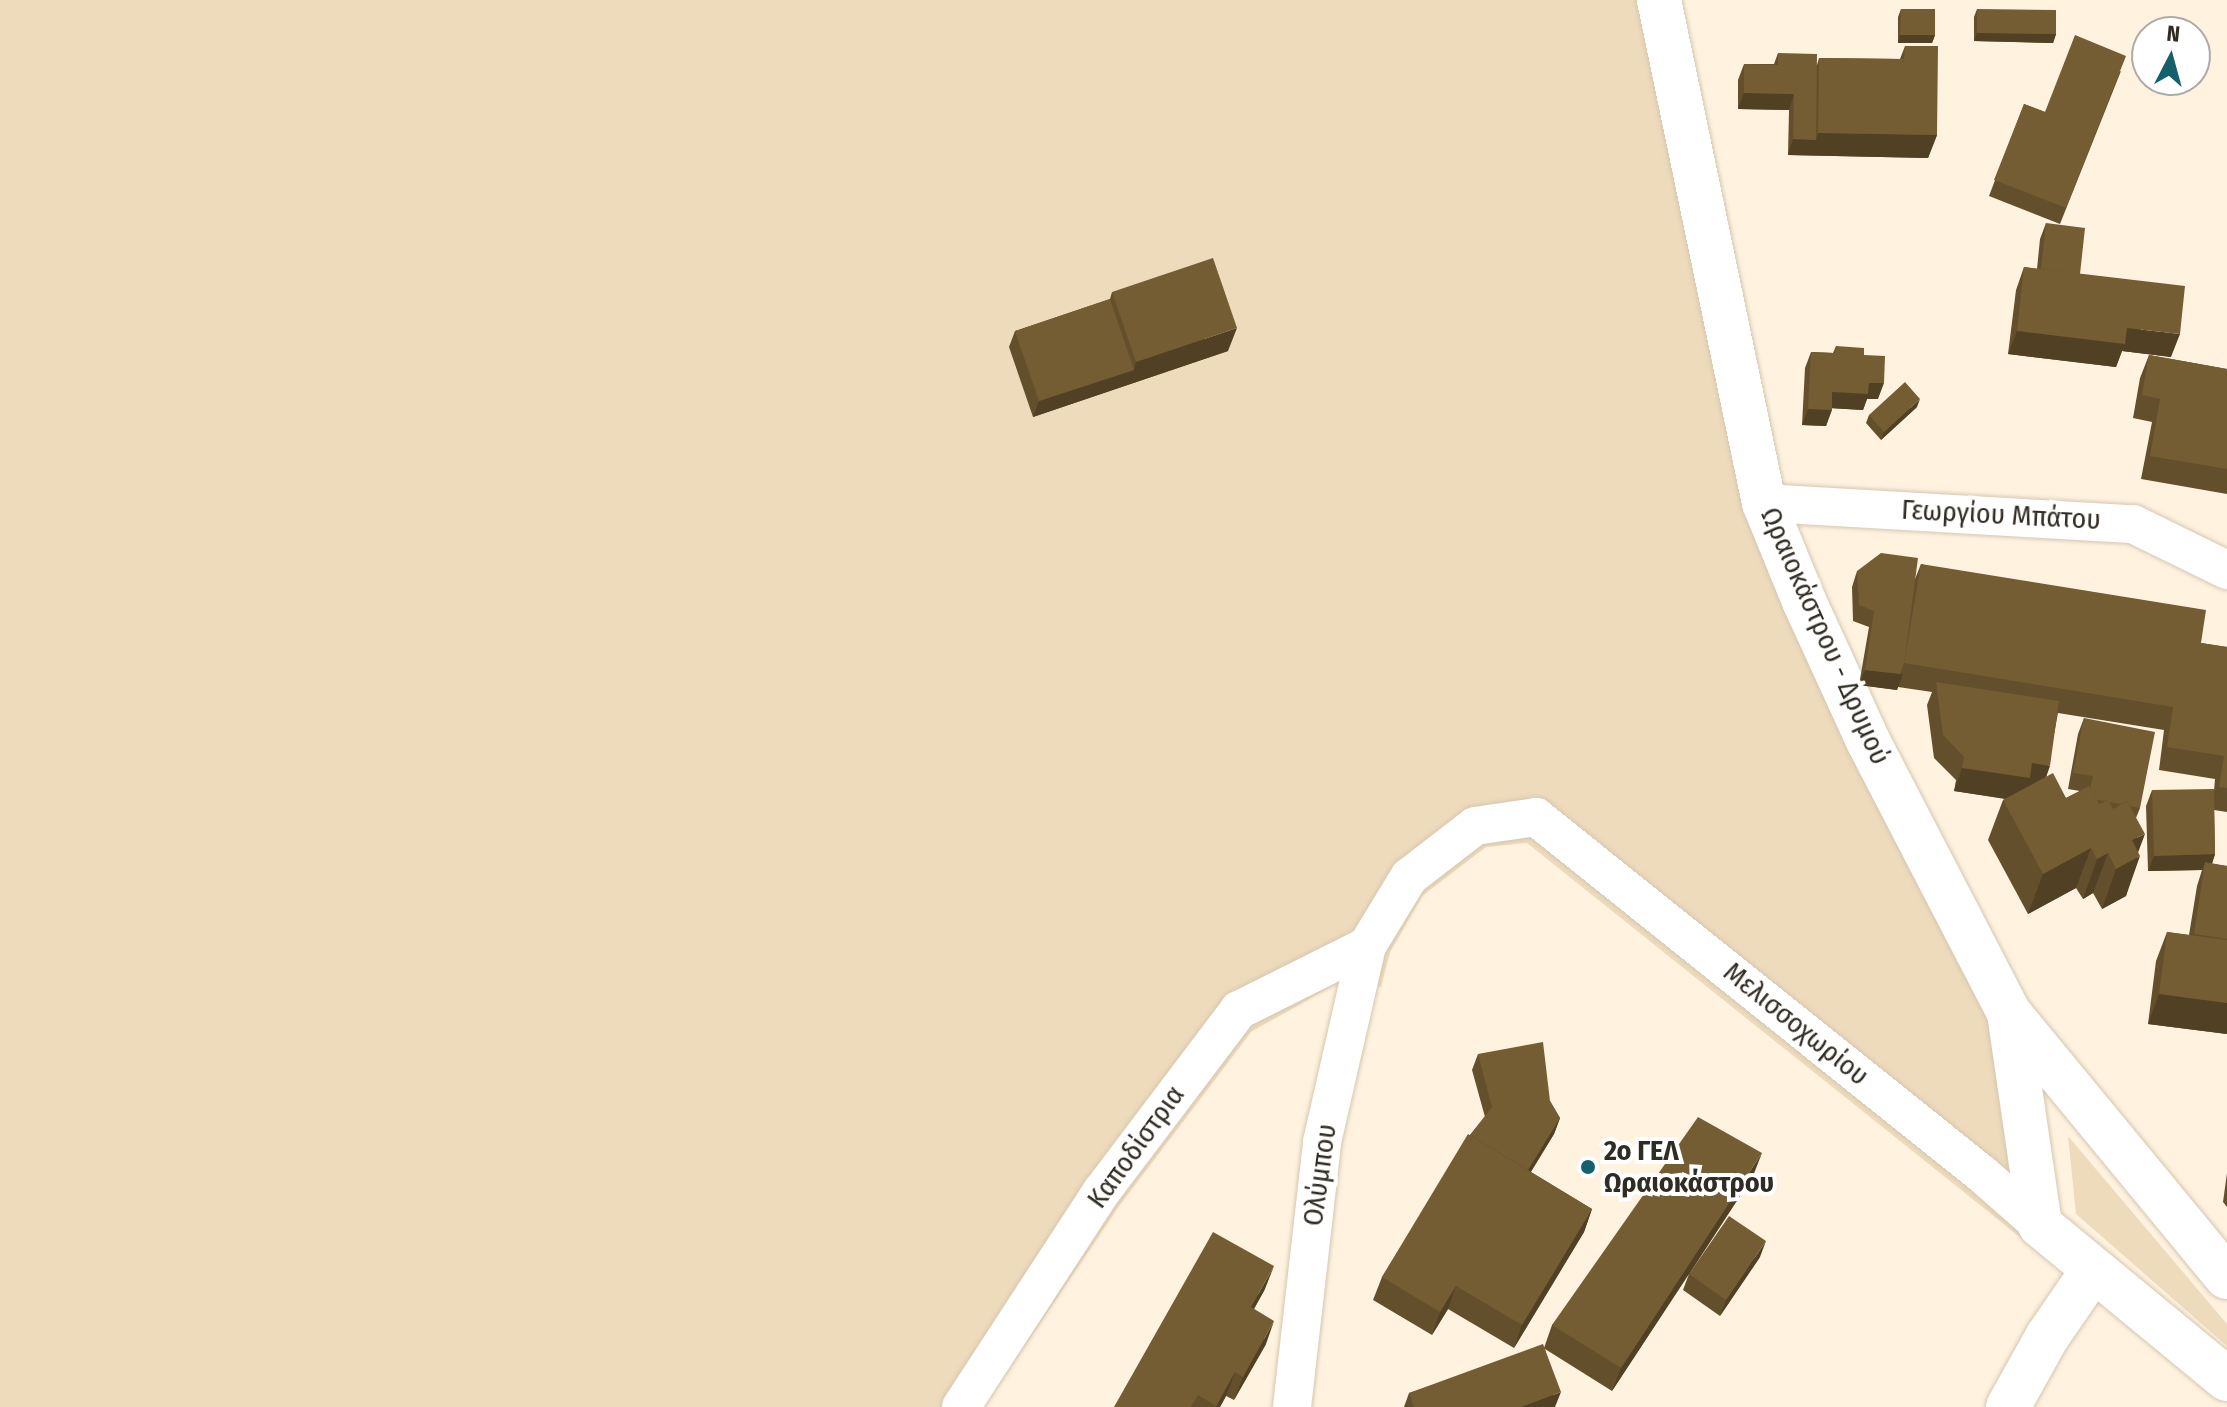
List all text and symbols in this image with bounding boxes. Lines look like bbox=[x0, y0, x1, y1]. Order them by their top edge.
north arrow bbox=[2131, 16, 2211, 96]
text: N bbox=[2165, 20, 2181, 48]
street label: Γεωργίου Μπάτου bbox=[1900, 493, 2102, 537]
street label: Ωραιοκάστρου - Δρυμού bbox=[1753, 502, 1897, 770]
street label: Μελισσοχωρίου bbox=[1717, 955, 1875, 1093]
street label: Καποδίστρια bbox=[1080, 1079, 1192, 1215]
street label: Ολύμπου bbox=[1296, 1122, 1344, 1228]
place label: 2o ΓΕΛ Ωραιοκάστρου bbox=[1604, 1134, 1774, 1200]
marker: 2o ΓΕΛ Ωραιοκάστρου bbox=[1579, 1158, 1597, 1176]

